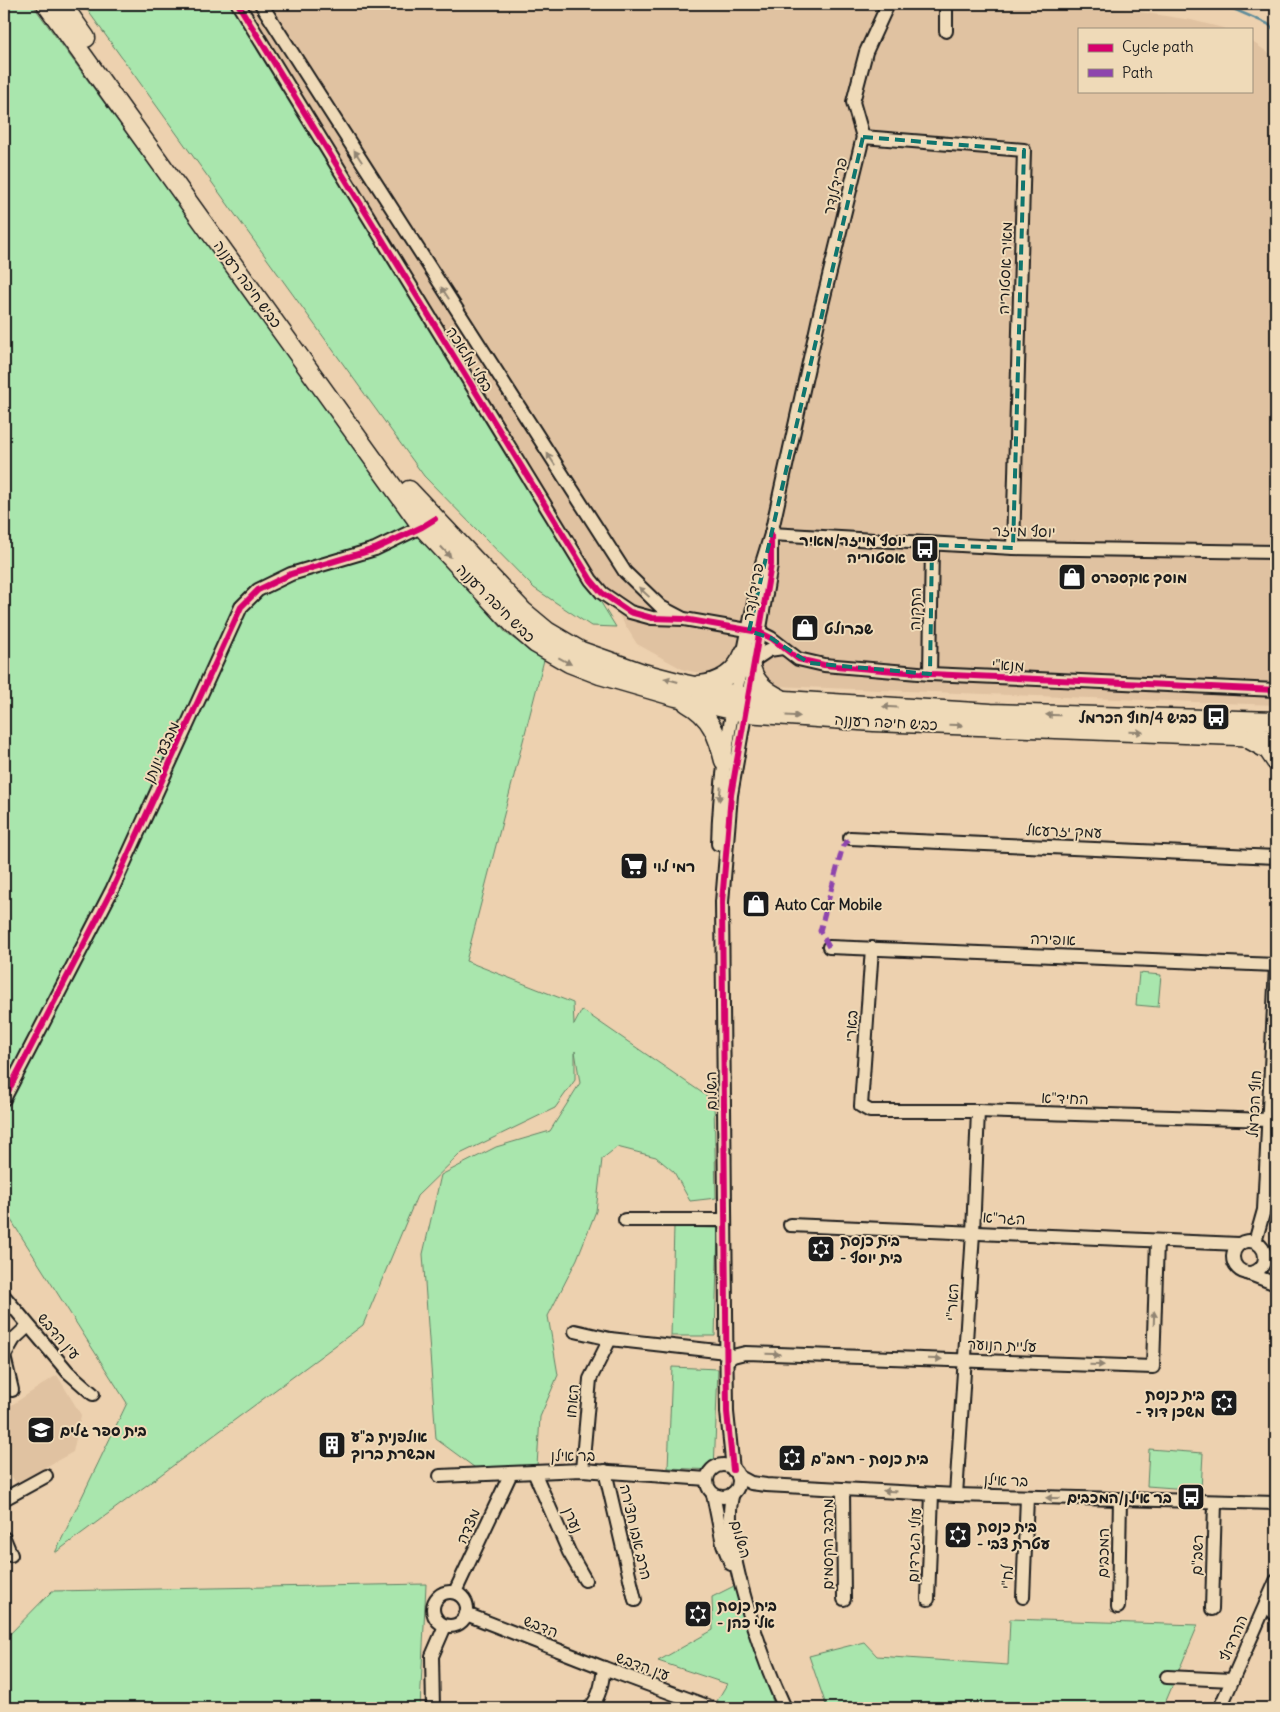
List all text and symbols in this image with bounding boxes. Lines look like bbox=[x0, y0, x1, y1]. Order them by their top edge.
legend bbox=[1078, 28, 1252, 92]
text: Cycle path bbox=[1122, 37, 1194, 56]
text: Path bbox=[1122, 63, 1153, 82]
one-way arrow bbox=[353, 149, 362, 162]
street label: פרידלנדר bbox=[819, 155, 851, 217]
street label: מאיר אסטוריה bbox=[994, 221, 1016, 315]
street label: כביש חיפה רעננה bbox=[210, 236, 286, 332]
one-way arrow bbox=[440, 286, 450, 299]
street label: בעלי מלאכה bbox=[442, 323, 498, 395]
one-way arrow bbox=[547, 452, 556, 466]
street label: יוסף מייזר bbox=[992, 521, 1056, 541]
place label: יוסף מייזר/מאיר אסטוריה bbox=[799, 531, 906, 567]
bus stop icon: יוסף מייזר/מאיר אסטוריה bbox=[910, 534, 940, 564]
one-way arrow bbox=[440, 546, 452, 558]
street label: כביש חיפה רעננה bbox=[453, 560, 539, 646]
street label: פרידלנדר bbox=[739, 562, 767, 622]
shop icon: מוסך אקספרס bbox=[1057, 562, 1087, 592]
place label: מוסך אקספרס bbox=[1091, 568, 1187, 587]
one-way arrow bbox=[638, 586, 650, 598]
street label: התקוה bbox=[905, 587, 925, 631]
shop icon: שברולט bbox=[790, 613, 820, 643]
place label: שברולט bbox=[824, 619, 873, 638]
street label: מנא"י bbox=[991, 655, 1025, 675]
one-way arrow bbox=[558, 657, 573, 665]
one-way arrow bbox=[663, 676, 678, 684]
one-way arrow bbox=[882, 702, 898, 710]
bus stop icon: כביש 4/חוף הכרמל bbox=[1201, 702, 1231, 732]
place label: כביש 4/חוף הכרמל bbox=[1078, 708, 1197, 727]
street label: כביש חיפה רעננה bbox=[834, 710, 938, 734]
one-way arrow bbox=[1044, 711, 1060, 719]
one-way arrow bbox=[786, 713, 802, 721]
street label: מבצע יונתן bbox=[139, 718, 183, 786]
one-way arrow bbox=[948, 721, 964, 729]
one-way arrow bbox=[1128, 728, 1144, 736]
one-way arrow bbox=[716, 786, 724, 802]
street label: עמק יזרעאל bbox=[1025, 820, 1103, 842]
supermarket icon: רמי לוי bbox=[619, 851, 649, 881]
place label: רמי לוי bbox=[653, 857, 695, 876]
shop icon: Auto Car Mobile bbox=[741, 889, 771, 919]
place label: Auto Car Mobile bbox=[775, 895, 882, 914]
street label: אופירה bbox=[1030, 929, 1076, 949]
street label: בארי bbox=[840, 1009, 862, 1043]
street label: חוף הכרמל bbox=[1243, 1070, 1265, 1138]
street label: השלום bbox=[701, 1071, 721, 1111]
street label: החיד"א bbox=[1041, 1088, 1089, 1108]
street label: הגר"א bbox=[982, 1207, 1026, 1229]
place label: בית כנסת - בית יוסף bbox=[840, 1231, 902, 1267]
synagogue icon: בית כנסת - בית יוסף bbox=[806, 1234, 836, 1264]
street label: האר"י bbox=[942, 1283, 962, 1321]
street label: עין הדבש bbox=[33, 1309, 85, 1363]
one-way arrow bbox=[1151, 1310, 1159, 1326]
street label: עליית הנוער bbox=[967, 1334, 1037, 1356]
one-way arrow bbox=[765, 1350, 781, 1358]
one-way arrow bbox=[927, 1355, 943, 1363]
one-way arrow bbox=[1090, 1361, 1106, 1369]
street label: האחו bbox=[561, 1383, 583, 1419]
place label: בית כנסת - משכן דוד bbox=[1136, 1385, 1205, 1421]
synagogue icon: בית כנסת - משכן דוד bbox=[1209, 1388, 1239, 1418]
school or university icon: בית ספר גלים bbox=[26, 1415, 56, 1445]
place label: בית ספר גלים bbox=[60, 1421, 147, 1440]
place label: אולפנית ב"ע מבשרת ברוך bbox=[351, 1427, 435, 1463]
building icon: אולפנית ב"ע מבשרת ברוך bbox=[317, 1430, 347, 1460]
synagogue icon: בית כנסת - רמב"ם bbox=[777, 1443, 807, 1473]
street label: בר אילן bbox=[551, 1446, 596, 1465]
place label: בית כנסת - רמב"ם bbox=[811, 1449, 929, 1468]
street label: בר אילן bbox=[983, 1470, 1029, 1490]
street label: הרב אבו חצירה bbox=[616, 1482, 656, 1582]
bus stop icon: בר אילן/המכבים bbox=[1176, 1482, 1206, 1512]
one-way arrow bbox=[882, 1487, 898, 1495]
place label: בר אילן/המכבים bbox=[1067, 1488, 1172, 1507]
one-way arrow bbox=[1044, 1494, 1060, 1502]
street label: מרבד הקסמים bbox=[818, 1498, 838, 1590]
street label: נערן bbox=[559, 1504, 587, 1536]
street label: מצדה bbox=[452, 1505, 484, 1547]
street label: עולי הגרדום bbox=[903, 1507, 925, 1583]
place label: בית כנסת - עטרת צבי bbox=[977, 1517, 1050, 1553]
street label: השלום bbox=[726, 1518, 756, 1560]
synagogue icon: בית כנסת - עטרת צבי bbox=[943, 1520, 973, 1550]
street label: המכבים bbox=[1093, 1528, 1113, 1578]
street label: רשב"ם bbox=[1187, 1534, 1207, 1576]
street label: לח"י bbox=[997, 1563, 1017, 1589]
place label: בית כנסת - אלי כהן bbox=[717, 1596, 777, 1632]
synagogue icon: בית כנסת - אלי כהן bbox=[683, 1599, 713, 1629]
street label: הדבש bbox=[521, 1610, 561, 1642]
street label: ההרדוף bbox=[1214, 1612, 1252, 1664]
street label: עין הדבש bbox=[613, 1648, 673, 1684]

